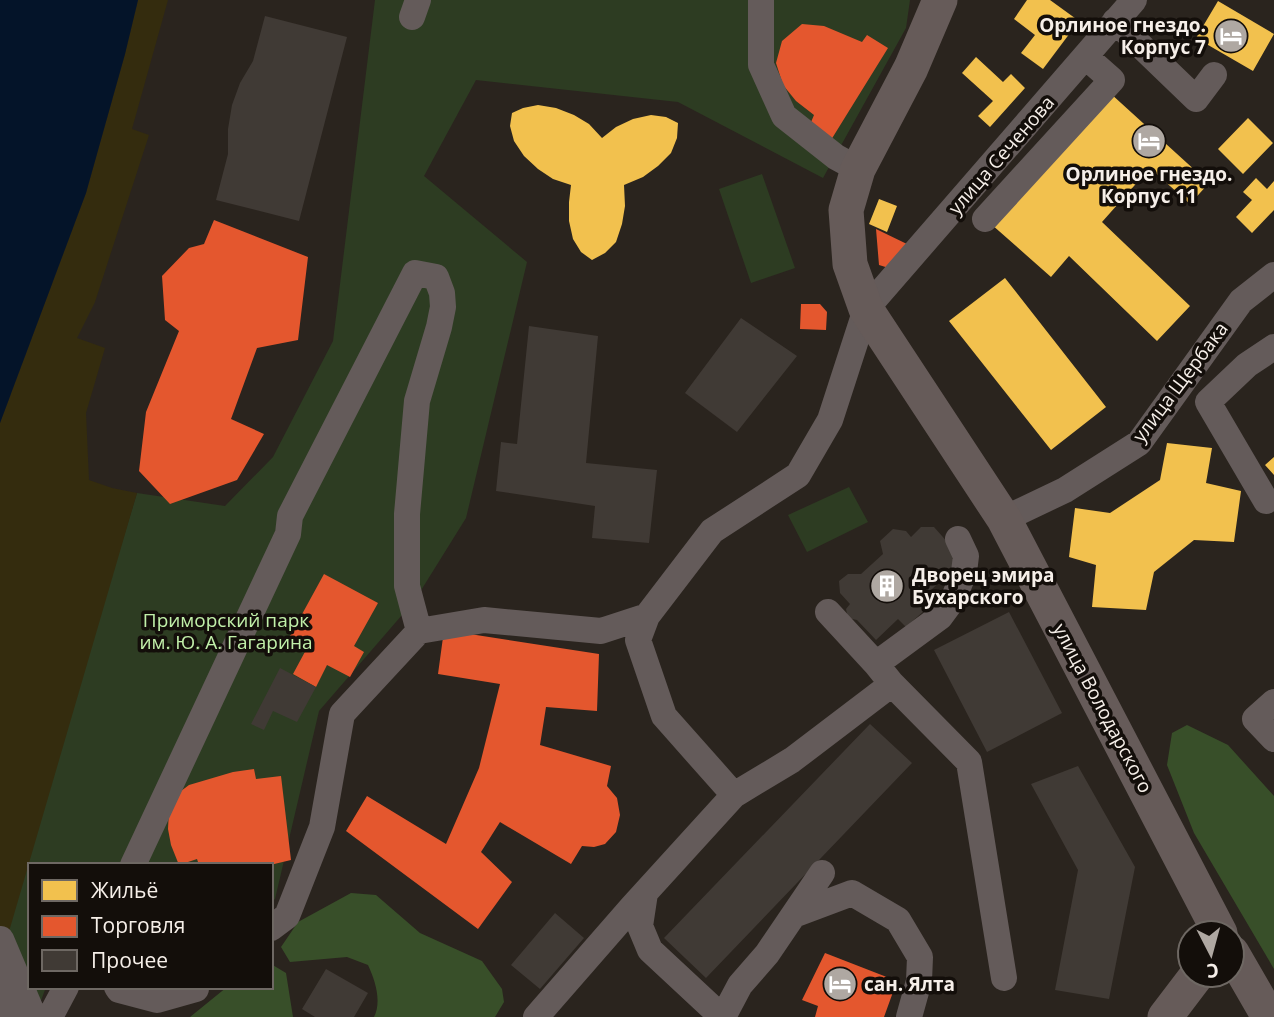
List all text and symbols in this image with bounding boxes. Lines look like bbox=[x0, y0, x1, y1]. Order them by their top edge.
place label: Орлиное гнездо. Корпус 7 bbox=[1039, 12, 1206, 60]
hotel icon: Орлиное гнездо. Корпус 7 bbox=[1212, 17, 1250, 55]
street label: улица Сеченова bbox=[942, 90, 1060, 220]
hotel icon: Орлиное гнездо. Корпус 11 bbox=[1130, 122, 1168, 160]
place label: Орлиное гнездо. Корпус 11 bbox=[1066, 161, 1232, 209]
street label: улица Щербака bbox=[1126, 317, 1234, 447]
place label: Дворец эмира Бухарского bbox=[912, 562, 1054, 610]
building icon: Дворец эмира Бухарского bbox=[868, 567, 906, 605]
park label: Приморский парк им. Ю. А. Гагарина bbox=[139, 607, 313, 655]
street label: улица Володарского bbox=[1047, 618, 1159, 798]
legend bbox=[28, 863, 273, 989]
text: Жильё bbox=[91, 876, 158, 904]
text: Торговля bbox=[91, 911, 185, 939]
north arrow bbox=[1176, 919, 1246, 989]
text: Прочее bbox=[91, 946, 168, 974]
text: С bbox=[1205, 957, 1220, 984]
hotel icon: сан. Ялта bbox=[821, 965, 859, 1003]
place label: сан. Ялта bbox=[864, 971, 955, 997]

